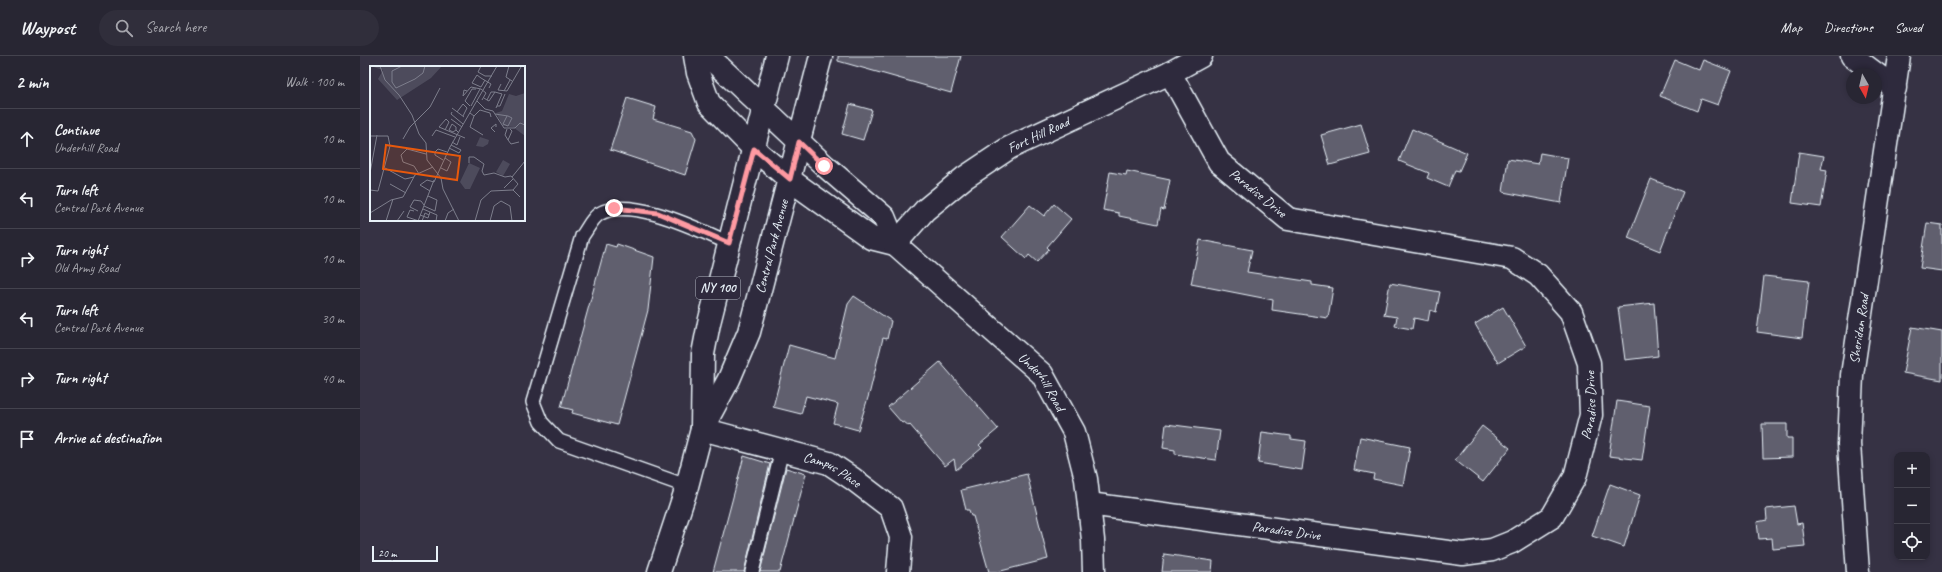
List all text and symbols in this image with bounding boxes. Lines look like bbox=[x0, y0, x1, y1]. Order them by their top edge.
search box bbox=[99, 10, 379, 46]
text: Waypost bbox=[20, 16, 75, 40]
icon: search bbox=[113, 17, 135, 39]
text: Search here bbox=[145, 18, 206, 37]
text: Map bbox=[1781, 19, 1802, 36]
text: Directions bbox=[1824, 19, 1873, 36]
text: Saved bbox=[1895, 19, 1922, 36]
inset map bbox=[370, 66, 525, 221]
north arrow bbox=[1846, 68, 1882, 104]
text: 2 min bbox=[16, 72, 49, 93]
text: Walk · 100 m bbox=[285, 74, 344, 90]
street label: Fort Hill Road bbox=[1005, 112, 1074, 156]
text: Continue bbox=[54, 121, 99, 140]
icon: ahead bbox=[16, 128, 38, 150]
text: 10 m bbox=[322, 131, 344, 147]
text: Underhill Road bbox=[54, 140, 118, 156]
route start bbox=[815, 157, 833, 175]
street label: Paradise Drive bbox=[1226, 165, 1291, 222]
text: Turn left bbox=[54, 181, 97, 200]
icon: left bbox=[16, 188, 38, 210]
text: 10 m bbox=[322, 191, 344, 207]
street label: Central Park Avenue bbox=[751, 196, 792, 295]
route end bbox=[605, 199, 623, 217]
text: Central Park Avenue bbox=[54, 200, 143, 216]
text: Turn right bbox=[54, 241, 107, 260]
icon: right bbox=[16, 248, 38, 270]
text: 10 m bbox=[322, 251, 344, 267]
text: Old Army Road bbox=[54, 260, 119, 276]
road number: NY 100 bbox=[696, 277, 740, 299]
street label: Sheridan Road bbox=[1845, 290, 1873, 365]
text: Turn left bbox=[54, 301, 97, 320]
icon: left bbox=[16, 308, 38, 330]
text: 30 m bbox=[322, 311, 344, 327]
text: Central Park Avenue bbox=[54, 320, 143, 336]
street label: Underhill Road bbox=[1015, 349, 1070, 416]
icon: right bbox=[16, 368, 38, 390]
text: Turn right bbox=[54, 369, 107, 388]
street label: Paradise Drive bbox=[1577, 369, 1600, 441]
text: 40 m bbox=[322, 371, 344, 387]
icon: arrive bbox=[16, 428, 38, 450]
text: Arrive at destination bbox=[54, 429, 161, 448]
street label: Campus Place bbox=[801, 448, 866, 492]
map controls bbox=[1894, 452, 1930, 560]
button: + bbox=[1894, 452, 1930, 488]
button: − bbox=[1894, 488, 1930, 524]
street label: Paradise Drive bbox=[1251, 517, 1323, 544]
button: locate bbox=[1894, 524, 1930, 560]
scale bar bbox=[372, 544, 438, 563]
text: 20 m bbox=[378, 546, 397, 560]

